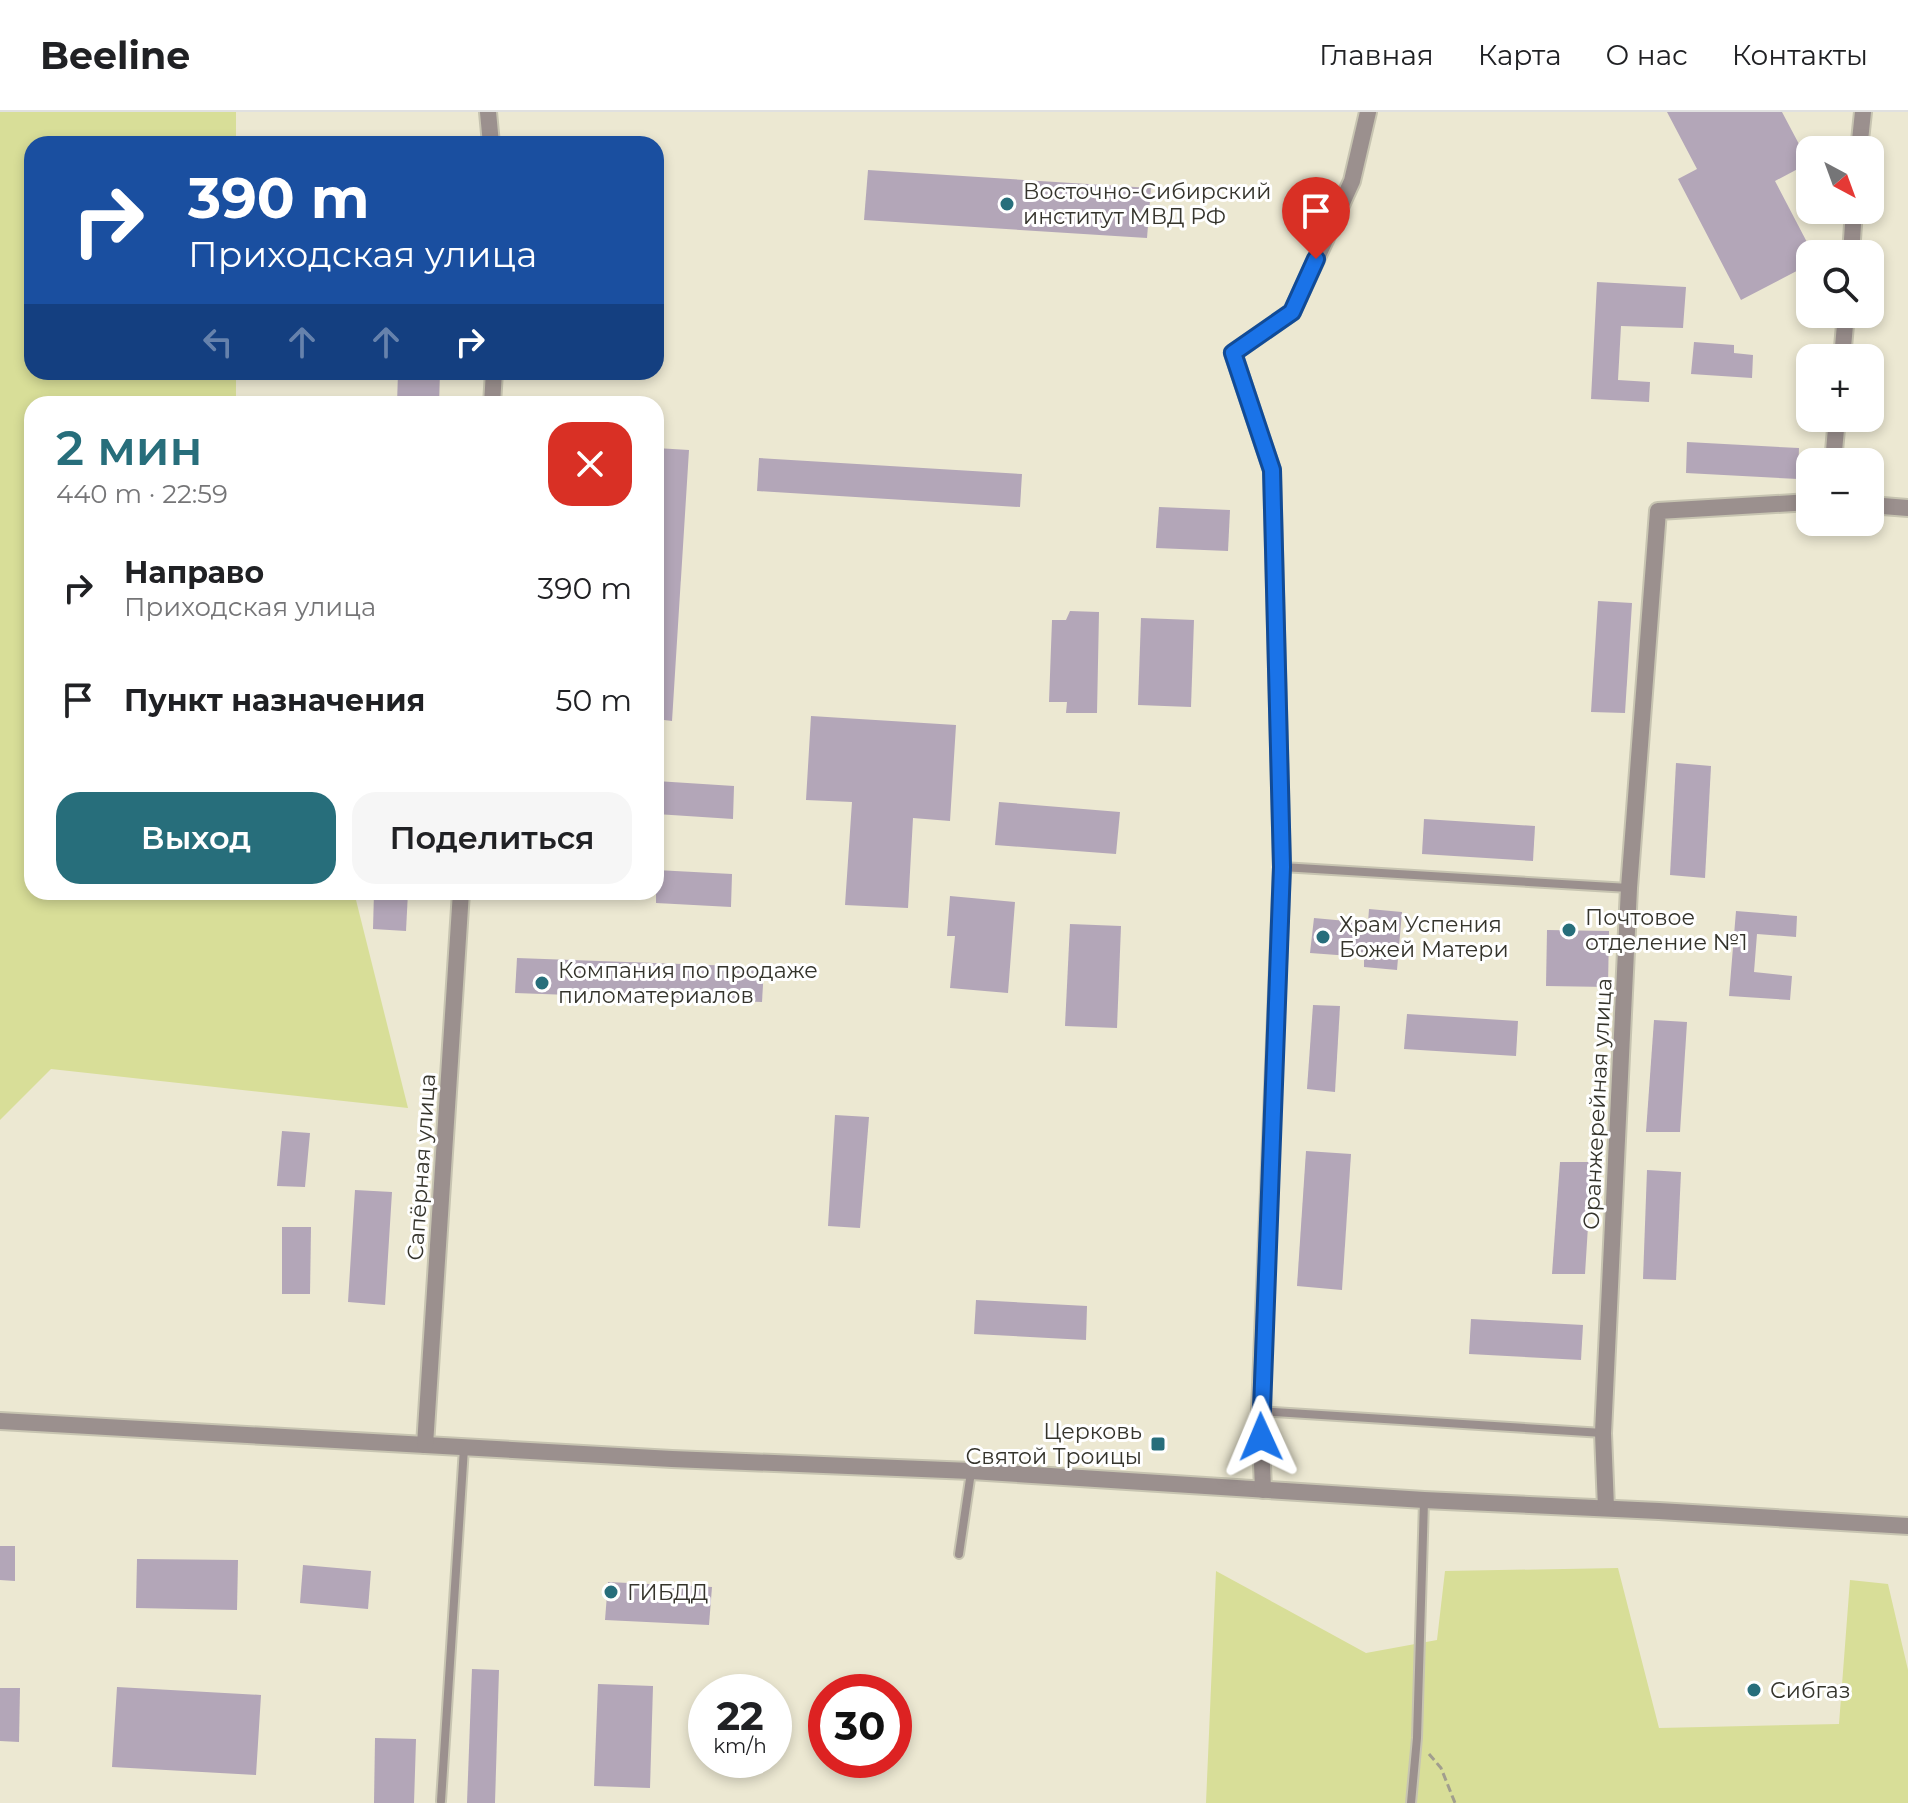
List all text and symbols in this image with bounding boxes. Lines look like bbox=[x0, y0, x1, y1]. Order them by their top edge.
text: Beeline bbox=[40, 32, 190, 79]
text: Главная bbox=[1319, 38, 1434, 72]
text: Карта bbox=[1478, 38, 1562, 72]
text: О нас bbox=[1606, 38, 1688, 72]
text: Контакты bbox=[1732, 38, 1868, 72]
north arrow bbox=[1796, 136, 1884, 224]
map controls bbox=[1796, 136, 1884, 536]
text: 390 m bbox=[188, 164, 369, 232]
icon: right bbox=[56, 168, 160, 272]
pin bbox=[1282, 177, 1350, 259]
place label: Восточно-Сибирский институт МВД РФ bbox=[1023, 178, 1271, 230]
icon: arrive bbox=[1294, 189, 1338, 233]
marker: Восточно-Сибирский институт МВД РФ bbox=[998, 195, 1016, 213]
text: Приходская улица bbox=[188, 232, 537, 276]
button: search bbox=[1796, 240, 1884, 328]
icon: left bbox=[196, 320, 240, 364]
icon: ahead bbox=[280, 320, 324, 364]
icon: ahead bbox=[364, 320, 408, 364]
icon: right bbox=[448, 320, 492, 364]
button: + bbox=[1796, 344, 1884, 432]
text: 2 мин bbox=[56, 419, 203, 477]
button: close bbox=[548, 422, 632, 506]
button: − bbox=[1796, 448, 1884, 536]
text: 440 m · 22:59 bbox=[56, 478, 228, 510]
text: Направо bbox=[124, 554, 264, 591]
icon: right bbox=[56, 566, 100, 610]
text: 390 m bbox=[537, 570, 632, 607]
text: Приходская улица bbox=[124, 591, 376, 623]
icon: arrive bbox=[56, 678, 100, 722]
text: Пункт назначения bbox=[124, 682, 425, 719]
text: 50 m bbox=[555, 682, 632, 719]
button: Выход bbox=[56, 792, 336, 884]
button: Поделиться bbox=[352, 792, 632, 884]
place label: Почтовое отделение №1 bbox=[1585, 904, 1748, 956]
place label: Храм Успения Божей Матери bbox=[1339, 911, 1509, 963]
marker: Почтовое отделение №1 bbox=[1560, 921, 1578, 939]
marker: Храм Успения Божей Матери bbox=[1314, 928, 1332, 946]
place label: Компания по продаже пиломатериалов bbox=[558, 957, 818, 1009]
marker: Компания по продаже пиломатериалов bbox=[533, 974, 551, 992]
street label: Оранжерейная улица bbox=[1577, 977, 1618, 1231]
street label: Сапёрная улица bbox=[401, 1073, 442, 1261]
position arrow bbox=[1219, 1395, 1303, 1479]
place label: Церковь Святой Троицы bbox=[966, 1418, 1142, 1470]
marker: Церковь Святой Троицы bbox=[1149, 1435, 1167, 1453]
place label: ГИБДД bbox=[627, 1579, 708, 1606]
marker: ГИБДД bbox=[602, 1583, 620, 1601]
speed limit sign: 30 bbox=[808, 1674, 912, 1778]
place label: Сибгаз bbox=[1770, 1677, 1850, 1704]
marker: Сибгаз bbox=[1745, 1681, 1763, 1699]
text: 22 bbox=[716, 1691, 764, 1740]
text: km/h bbox=[713, 1734, 767, 1758]

